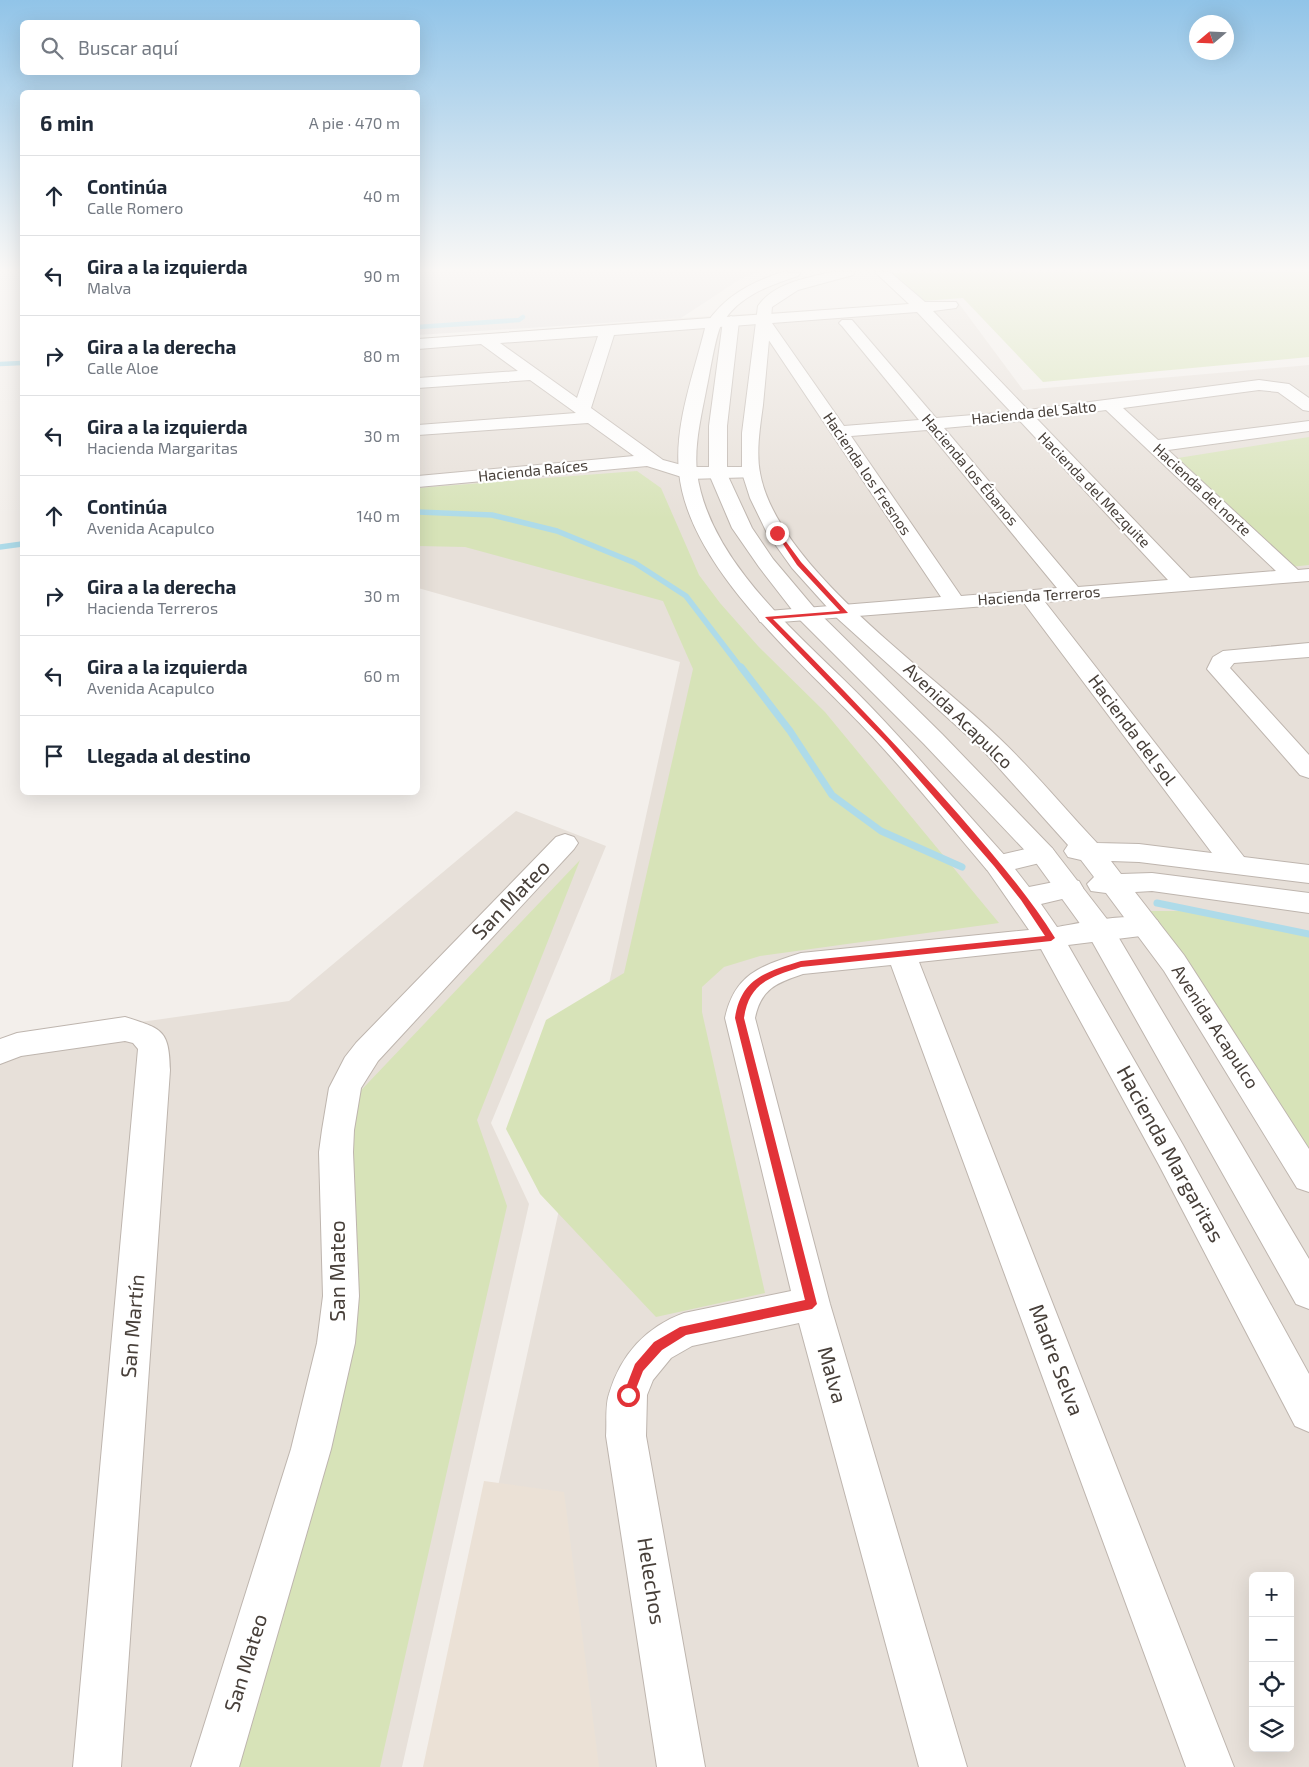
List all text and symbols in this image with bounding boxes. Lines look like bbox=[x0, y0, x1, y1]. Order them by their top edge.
north arrow bbox=[1189, 15, 1234, 60]
search box bbox=[20, 20, 420, 75]
icon: search bbox=[38, 34, 66, 62]
text: Buscar aquí bbox=[78, 36, 178, 59]
text: 6 min bbox=[40, 110, 94, 135]
text: A pie · 470 m bbox=[309, 113, 400, 132]
text: Continúa bbox=[87, 175, 167, 198]
icon: ahead bbox=[40, 182, 68, 210]
text: 40 m bbox=[363, 186, 400, 205]
text: Calle Romero bbox=[87, 198, 183, 217]
text: Gira a la izquierda bbox=[87, 255, 248, 278]
icon: left bbox=[40, 262, 68, 290]
text: 90 m bbox=[364, 266, 400, 285]
text: Malva bbox=[87, 278, 131, 297]
text: Gira a la derecha bbox=[87, 335, 236, 358]
icon: right bbox=[40, 342, 68, 370]
text: 80 m bbox=[363, 346, 400, 365]
text: Calle Aloe bbox=[87, 358, 159, 377]
street label: Hacienda del Salto bbox=[971, 396, 1097, 428]
street label: Hacienda los Fresnos bbox=[820, 409, 916, 538]
street label: Hacienda los Ébanos bbox=[919, 410, 1023, 529]
text: Gira a la izquierda bbox=[87, 415, 248, 438]
icon: left bbox=[40, 422, 68, 450]
text: 30 m bbox=[364, 426, 400, 445]
street label: Hacienda del Mezquite bbox=[1035, 428, 1155, 551]
text: Hacienda Margaritas bbox=[87, 438, 238, 457]
street label: Hacienda del norte bbox=[1150, 439, 1255, 539]
street label: Hacienda Raíces bbox=[477, 455, 589, 485]
text: Continúa bbox=[87, 495, 167, 518]
icon: ahead bbox=[40, 502, 68, 530]
text: 140 m bbox=[357, 506, 400, 525]
text: Avenida Acapulco bbox=[87, 518, 215, 537]
route end bbox=[766, 522, 789, 545]
text: Gira a la derecha bbox=[87, 575, 236, 598]
icon: right bbox=[40, 582, 68, 610]
street label: Hacienda Terreros bbox=[977, 582, 1101, 608]
text: 30 m bbox=[364, 586, 400, 605]
text: Hacienda Terreros bbox=[87, 598, 218, 617]
text: Gira a la izquierda bbox=[87, 655, 248, 678]
street label: Avenida Acapulco bbox=[899, 658, 1018, 773]
icon: left bbox=[40, 662, 68, 690]
text: 60 m bbox=[364, 666, 400, 685]
street label: Hacienda del sol bbox=[1084, 670, 1182, 790]
text: Avenida Acapulco bbox=[87, 678, 215, 697]
icon: arrive bbox=[40, 742, 68, 770]
text: Llegada al destino bbox=[87, 744, 251, 767]
street label: San Mateo bbox=[466, 854, 554, 944]
street label: Avenida Acapulco bbox=[1168, 960, 1264, 1093]
street label: Hacienda Margaritas bbox=[1112, 1061, 1230, 1246]
street label: San Mateo bbox=[324, 1220, 349, 1322]
street label: San Martín bbox=[115, 1273, 148, 1379]
street label: Madre Selva bbox=[1025, 1300, 1090, 1419]
street label: Malva bbox=[813, 1343, 853, 1406]
route start bbox=[617, 1384, 640, 1407]
street label: Helechos bbox=[633, 1535, 672, 1626]
map controls bbox=[1249, 1572, 1294, 1752]
button: + bbox=[1249, 1572, 1294, 1617]
street label: San Mateo bbox=[218, 1610, 271, 1715]
button: − bbox=[1249, 1617, 1294, 1662]
button: locate bbox=[1249, 1662, 1294, 1707]
button: layers bbox=[1249, 1707, 1294, 1752]

